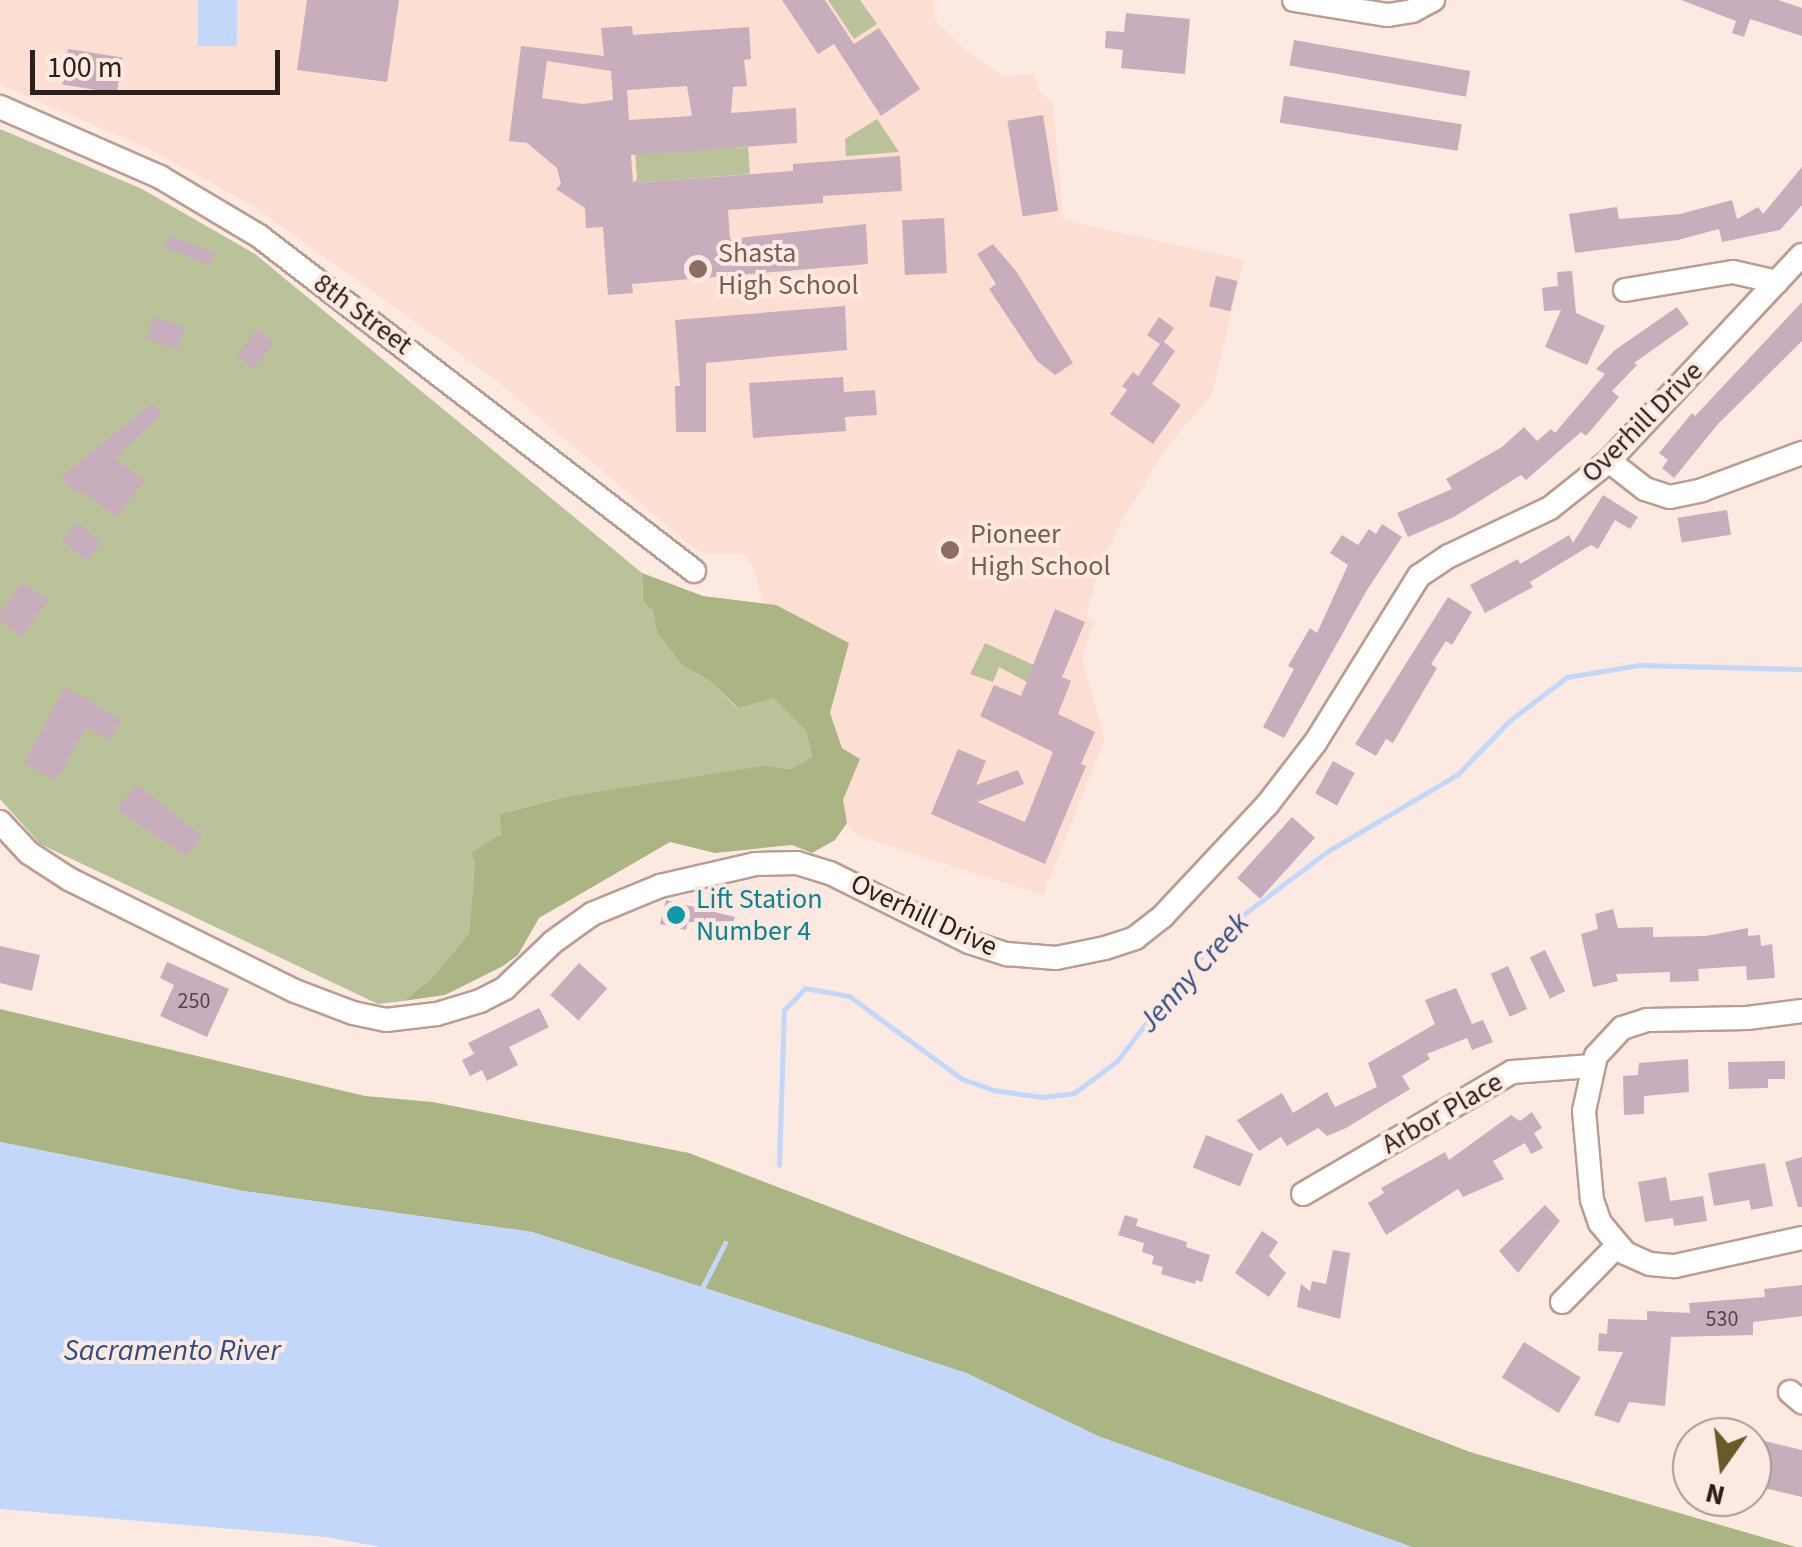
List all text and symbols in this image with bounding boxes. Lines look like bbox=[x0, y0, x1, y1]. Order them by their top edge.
scale bar bbox=[35, 30, 285, 92]
text: 100 m bbox=[47, 46, 123, 89]
place label: Shasta High School bbox=[718, 236, 859, 302]
marker: Shasta High School bbox=[687, 258, 709, 280]
street label: 8th Street bbox=[307, 266, 419, 362]
street label: Overhill Drive bbox=[1574, 354, 1710, 490]
place label: Pioneer High School bbox=[970, 517, 1111, 583]
marker: Pioneer High School bbox=[939, 539, 961, 561]
street label: Overhill Drive bbox=[845, 866, 1003, 964]
place label: Lift Station Number 4 bbox=[696, 882, 822, 948]
marker: Lift Station Number 4 bbox=[665, 904, 687, 926]
water label: Jenny Creek bbox=[1131, 906, 1257, 1040]
house number: 250 bbox=[178, 989, 210, 1015]
street label: Arbor Place bbox=[1376, 1065, 1508, 1161]
house number: 530 bbox=[1706, 1307, 1738, 1333]
water label: Sacramento River bbox=[63, 1333, 281, 1369]
north arrow bbox=[1672, 1417, 1772, 1517]
text: N bbox=[1701, 1473, 1729, 1516]

